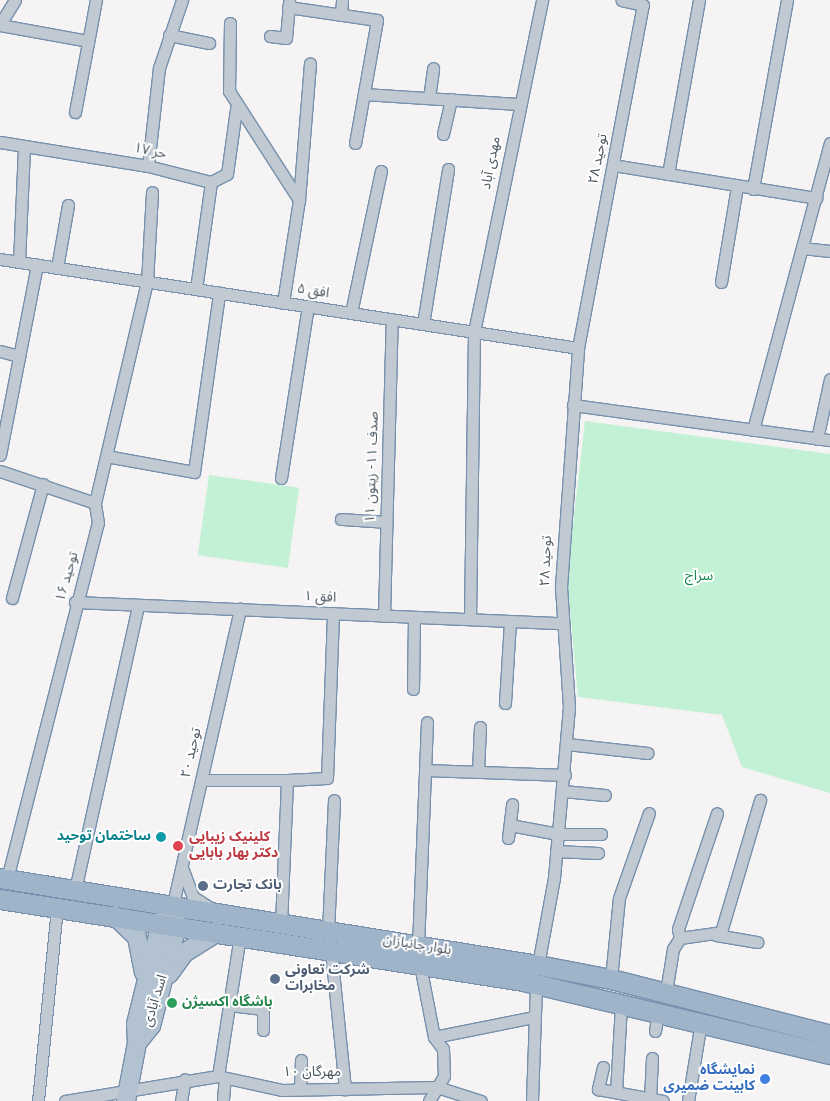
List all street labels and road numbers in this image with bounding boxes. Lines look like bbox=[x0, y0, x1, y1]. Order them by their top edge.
street label: توحید ۲۸ bbox=[586, 132, 612, 186]
street label: مهدی آباد bbox=[479, 135, 505, 191]
street label: حر ۱۷ bbox=[132, 140, 168, 164]
street label: افق ۵ bbox=[296, 281, 330, 303]
street label: صدف ۱۱- زیتون ۱۱ bbox=[363, 411, 383, 523]
street label: توحید ۲۸ bbox=[538, 535, 556, 587]
street label: توحید ۱۶ bbox=[53, 550, 83, 604]
street label: افق ۱ bbox=[303, 589, 337, 607]
street label: توحید ۲۰ bbox=[178, 726, 206, 780]
street label: بلوار جانبازان bbox=[382, 932, 452, 960]
street label: اسد آبادی bbox=[140, 973, 172, 1029]
street label: مهرگان ۱۰ bbox=[283, 1065, 341, 1081]

